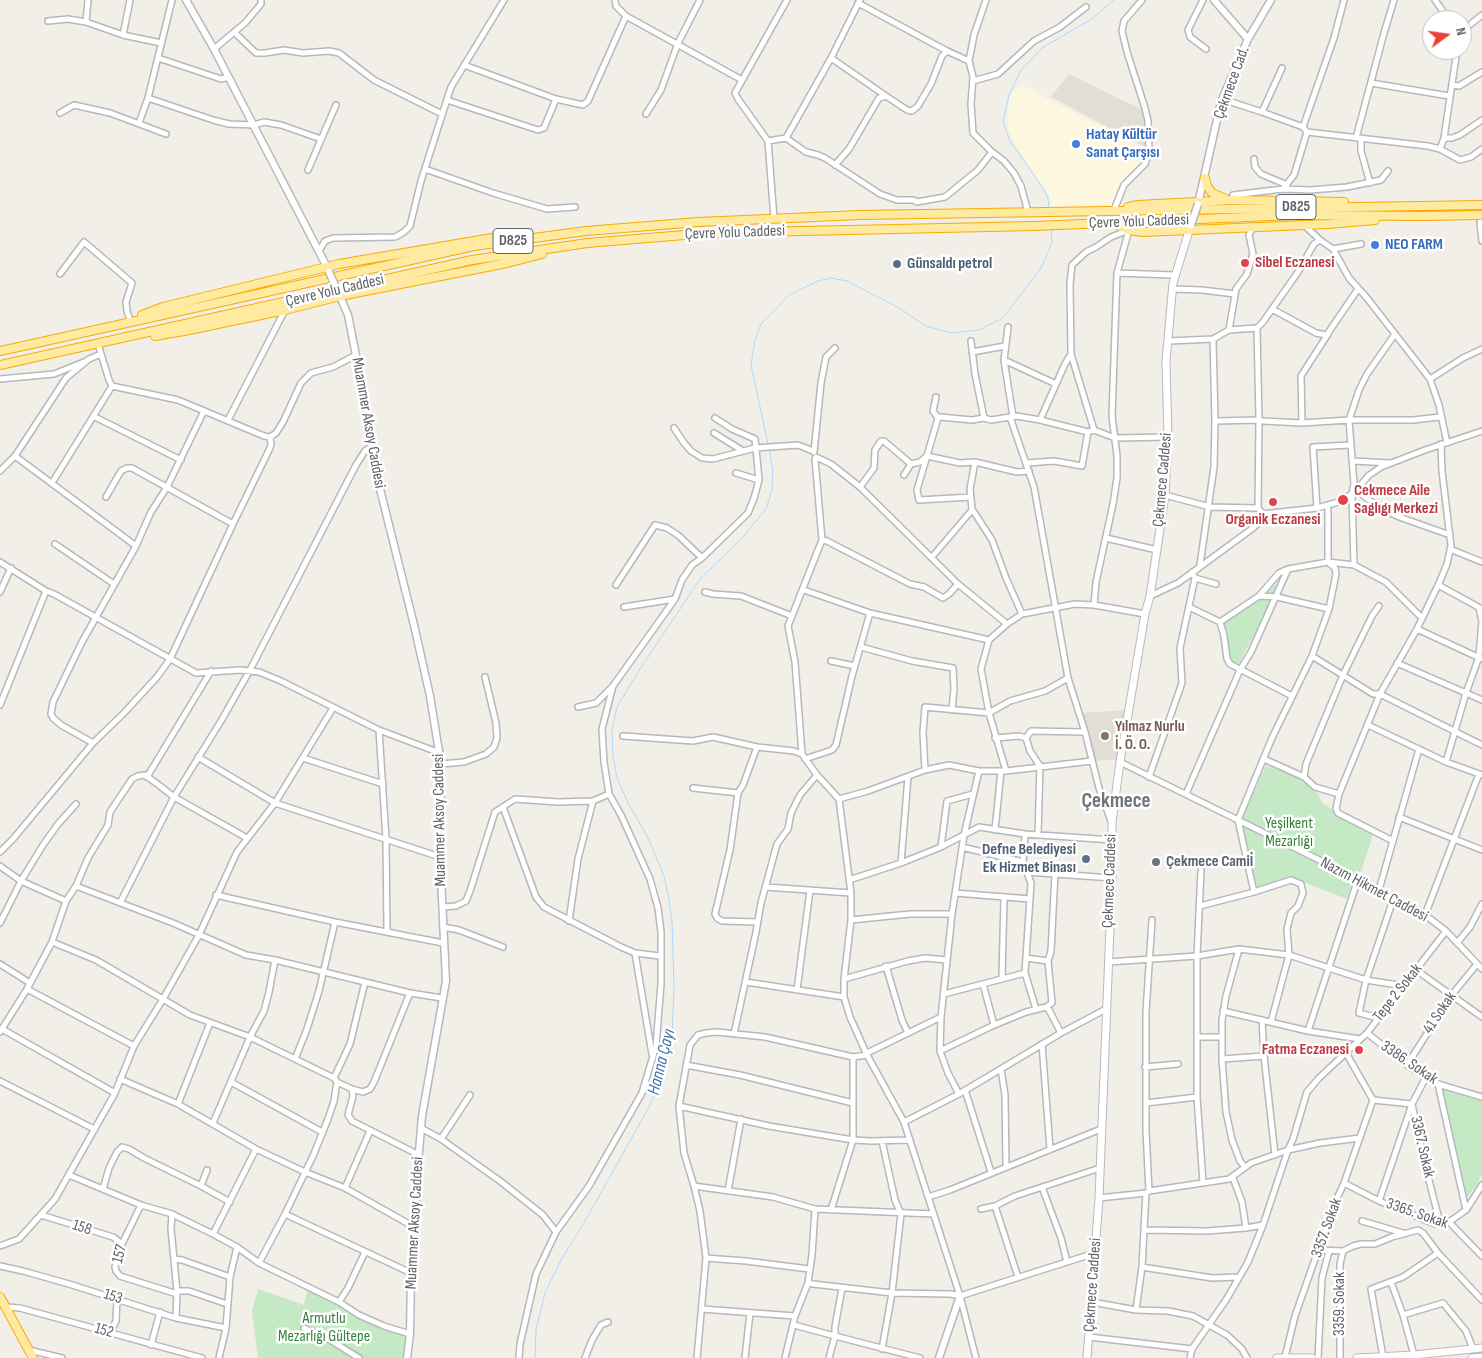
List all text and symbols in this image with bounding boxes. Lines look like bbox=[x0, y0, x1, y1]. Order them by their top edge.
north arrow bbox=[1422, 10, 1472, 60]
text: N bbox=[1452, 26, 1470, 37]
street label: Çekmece Cad. bbox=[1210, 44, 1254, 122]
place label: Hatay Kültür Sanat Çarşısı bbox=[1086, 125, 1159, 163]
marker: Hatay Kültür Sanat Çarşısı bbox=[1070, 138, 1082, 150]
road number: D825 bbox=[1276, 194, 1316, 220]
street label: Çevre Yolu Caddesi bbox=[1089, 211, 1189, 233]
street label: Çevre Yolu Caddesi bbox=[685, 222, 785, 244]
road number: D825 bbox=[493, 228, 533, 254]
place label: NEO FARM bbox=[1385, 235, 1443, 255]
marker: NEO FARM bbox=[1369, 239, 1381, 251]
place label: Sibel Eczanesi bbox=[1255, 253, 1335, 273]
place label: Günsaldı petrol bbox=[907, 254, 992, 274]
marker: Sibel Eczanesi bbox=[1239, 257, 1251, 269]
marker: Günsaldı petrol bbox=[891, 258, 903, 270]
street label: Çevre Yolu Caddesi bbox=[284, 270, 386, 312]
street label: Muammer Aksoy Caddesi bbox=[347, 356, 389, 490]
street label: Çekmece Caddesi bbox=[1149, 432, 1177, 528]
place label: Cekmece Aile Saglıgı Merkezi bbox=[1354, 481, 1438, 519]
marker: Cekmece Aile Saglıgı Merkezi bbox=[1336, 493, 1350, 507]
marker: Organik Eczanesi bbox=[1267, 496, 1279, 508]
place label: Organik Eczanesi bbox=[1225, 510, 1321, 530]
place label: Yılmaz Nurlu İ. Ö. O. bbox=[1115, 717, 1185, 755]
marker: Yılmaz Nurlu İ. Ö. O. bbox=[1099, 730, 1111, 742]
street label: Muammer Aksoy Caddesi bbox=[429, 754, 451, 886]
district label: Çekmece bbox=[1081, 789, 1151, 815]
park label: Yeşilkent Mezarlığı bbox=[1265, 814, 1313, 852]
street label: Çekmece Caddesi bbox=[1099, 834, 1121, 928]
place label: Defne Belediyesi Ek Hizmet Binası bbox=[982, 840, 1076, 878]
place label: Çekmece Camiİ bbox=[1166, 852, 1253, 872]
marker: Defne Belediyesi Ek Hizmet Binası bbox=[1080, 853, 1092, 865]
street label: Nazım Hikmet Caddesi bbox=[1317, 854, 1431, 926]
marker: Çekmece Camiİ bbox=[1150, 856, 1162, 868]
street label: Tepe 2 Sokak bbox=[1369, 960, 1427, 1026]
street label: 41 Sokak bbox=[1419, 988, 1461, 1038]
water label: Hanna Çayı bbox=[643, 1027, 681, 1097]
street label: 3386. Sokak bbox=[1377, 1037, 1441, 1089]
place label: Fatma Eczanesi bbox=[1262, 1040, 1349, 1060]
marker: Fatma Eczanesi bbox=[1353, 1044, 1365, 1056]
street label: 3367. Sokak bbox=[1406, 1114, 1438, 1180]
street label: Muammer Aksoy Caddesi bbox=[402, 1156, 428, 1290]
street label: 3365. Sokak bbox=[1384, 1194, 1450, 1234]
street label: 3357. Sokak bbox=[1307, 1196, 1347, 1260]
street label: 158 bbox=[70, 1216, 94, 1240]
street label: Çekmece Caddesi bbox=[1080, 1237, 1106, 1333]
street label: 157 bbox=[108, 1243, 132, 1265]
street label: 3359. Sokak bbox=[1330, 1272, 1350, 1336]
street label: 153 bbox=[101, 1285, 125, 1309]
park label: Armutlu Mezarlığı Gültepe bbox=[278, 1309, 370, 1347]
street label: 152 bbox=[92, 1319, 116, 1343]

